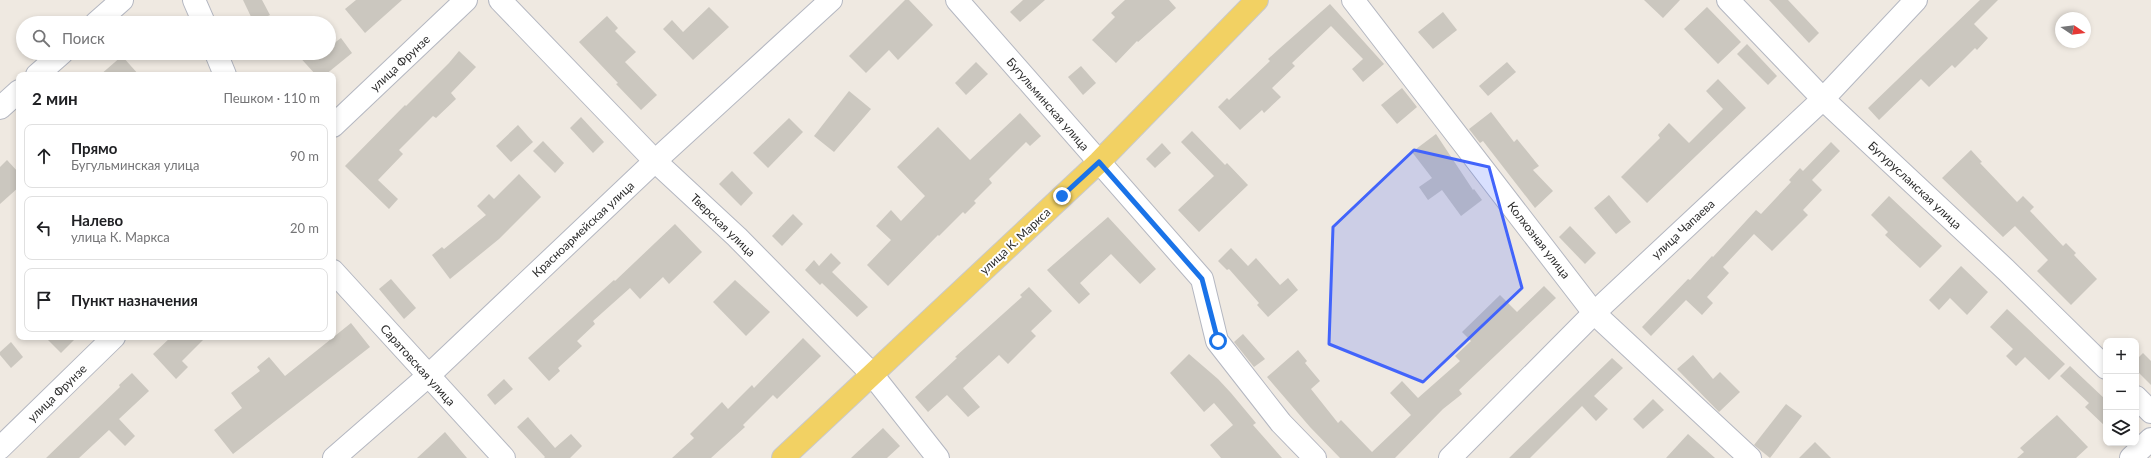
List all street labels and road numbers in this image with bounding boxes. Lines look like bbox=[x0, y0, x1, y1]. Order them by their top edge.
street label: улица Фрунзе bbox=[367, 31, 433, 95]
street label: Бугульминская улица bbox=[1003, 54, 1093, 154]
street label: Бугурусланская улица bbox=[1865, 138, 1965, 232]
street label: Красноармейская улица bbox=[529, 178, 637, 280]
street label: Тверская улица bbox=[687, 190, 759, 260]
street label: улица Чапаева bbox=[1648, 196, 1718, 262]
street label: Колхозная улица bbox=[1504, 199, 1574, 281]
street label: улица К. Маркса bbox=[977, 204, 1053, 278]
street label: Саратовская улица bbox=[377, 321, 459, 409]
street label: улица Фрунзе bbox=[24, 361, 90, 425]

